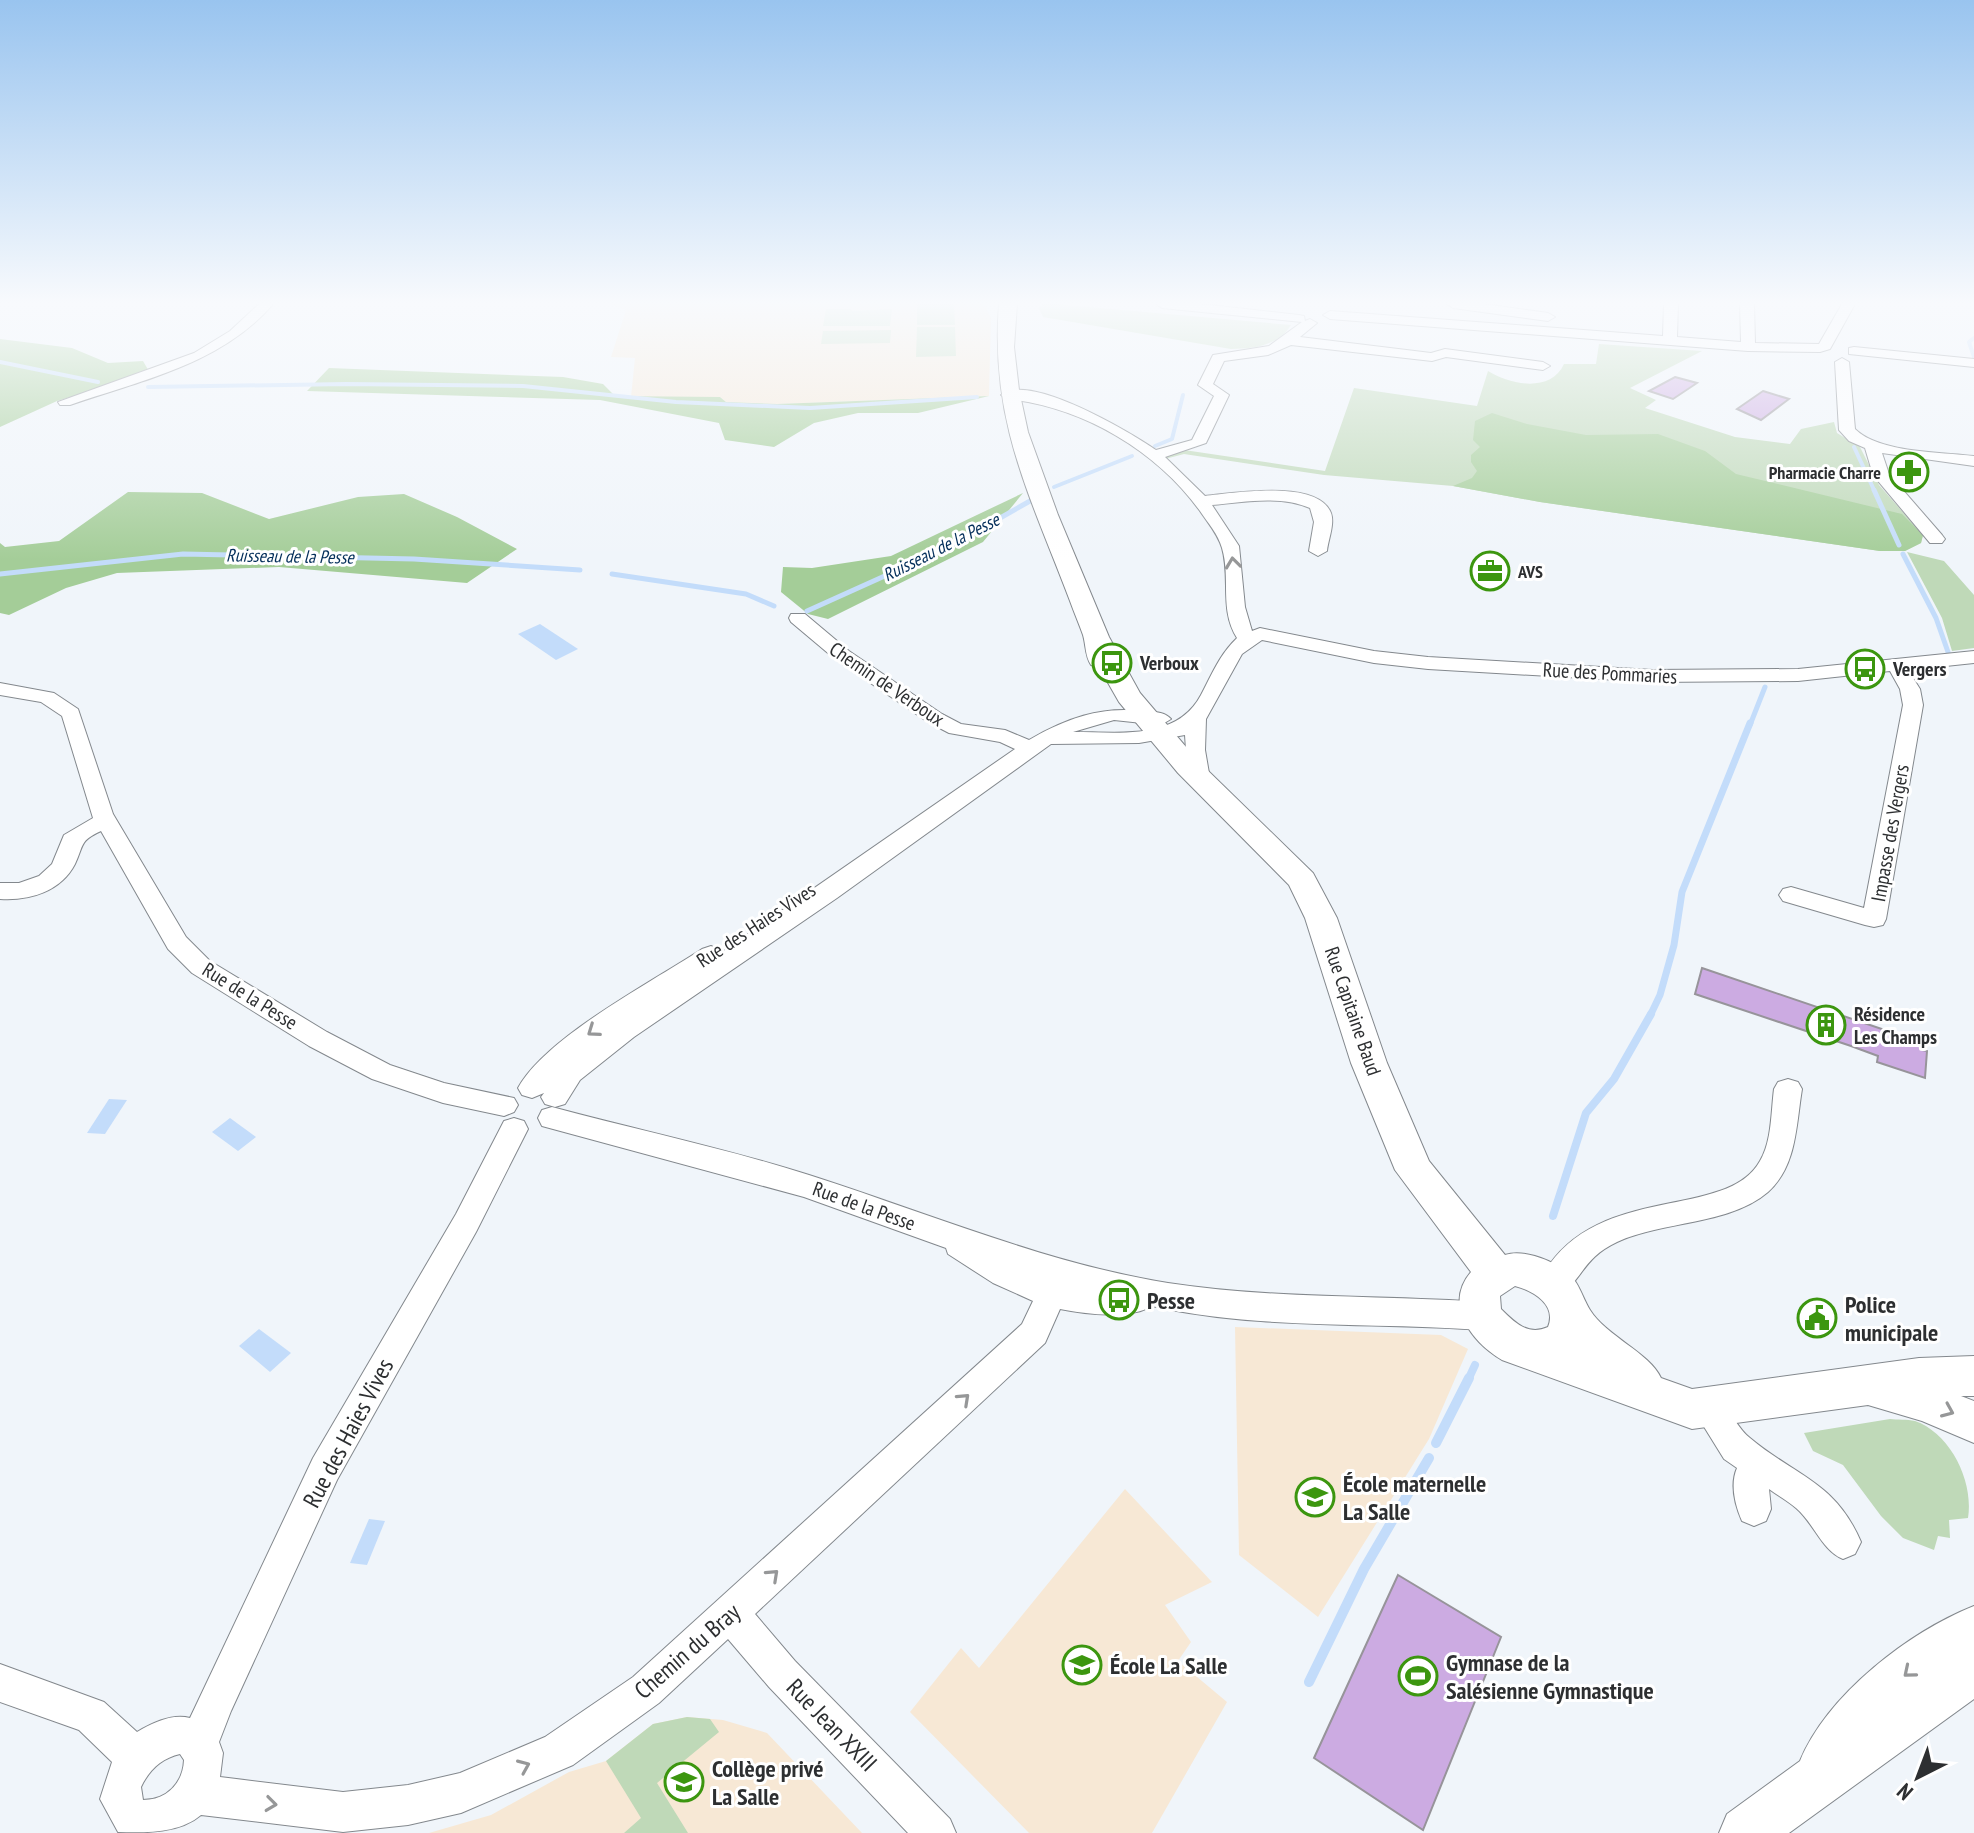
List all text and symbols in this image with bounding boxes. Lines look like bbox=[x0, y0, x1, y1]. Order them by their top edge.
pharmacy icon: Pharmacie Charre bbox=[1888, 451, 1930, 493]
place label: Pharmacie Charre bbox=[1769, 461, 1881, 484]
water label: Ruisseau de la Pesse bbox=[879, 507, 1004, 586]
water label: Ruisseau de la Pesse bbox=[226, 543, 356, 569]
office icon: AVS bbox=[1469, 550, 1511, 592]
one-way arrow bbox=[1225, 556, 1242, 570]
place label: AVS bbox=[1517, 560, 1543, 583]
street label: Chemin de Verboux bbox=[824, 636, 950, 732]
bus stop icon: Verboux bbox=[1091, 642, 1133, 684]
bus stop icon: Vergers bbox=[1844, 648, 1886, 690]
place label: Verboux bbox=[1139, 650, 1199, 676]
street label: Rue des Pommaries bbox=[1542, 656, 1678, 690]
place label: Vergers bbox=[1892, 656, 1947, 682]
street label: Impasse des Vergers bbox=[1865, 762, 1915, 904]
street label: Rue des Haies Vives bbox=[692, 877, 821, 973]
street label: Rue Capitaine Baud bbox=[1319, 943, 1387, 1079]
street label: Rue de la Pesse bbox=[198, 957, 302, 1035]
place label: Résidence Les Champs bbox=[1854, 1001, 1937, 1050]
building icon: Résidence Les Champs bbox=[1805, 1004, 1847, 1046]
one-way arrow bbox=[588, 1021, 602, 1036]
street label: Rue de la Pesse bbox=[809, 1175, 919, 1237]
bus stop icon: Pesse bbox=[1098, 1279, 1140, 1321]
place label: Pesse bbox=[1147, 1285, 1195, 1316]
place label: Police municipale bbox=[1845, 1289, 1938, 1348]
public building icon: Police municipale bbox=[1796, 1297, 1838, 1339]
street label: Rue des Haies Vives bbox=[296, 1353, 400, 1513]
one-way arrow bbox=[954, 1394, 969, 1408]
one-way arrow bbox=[1940, 1401, 1954, 1418]
place label: École maternelle La Salle bbox=[1343, 1468, 1486, 1527]
school or university icon: École maternelle La Salle bbox=[1294, 1476, 1336, 1518]
one-way arrow bbox=[764, 1570, 778, 1585]
street label: Chemin du Bray bbox=[628, 1597, 746, 1705]
school or university icon: École La Salle bbox=[1061, 1644, 1103, 1686]
place label: Gymnase de la Salésienne Gymnastique bbox=[1446, 1647, 1654, 1706]
place label: École La Salle bbox=[1110, 1650, 1228, 1681]
sports icon: Gymnase de la Salésienne Gymnastique bbox=[1397, 1655, 1439, 1697]
one-way arrow bbox=[1904, 1662, 1919, 1677]
street label: Rue Jean XXIII bbox=[780, 1672, 884, 1778]
north arrow bbox=[1878, 1737, 1958, 1817]
place label: Collège privé La Salle bbox=[712, 1753, 824, 1812]
one-way arrow bbox=[515, 1760, 530, 1776]
school or university icon: Collège privé La Salle bbox=[663, 1761, 705, 1803]
text: N bbox=[1891, 1777, 1918, 1806]
one-way arrow bbox=[264, 1795, 278, 1812]

